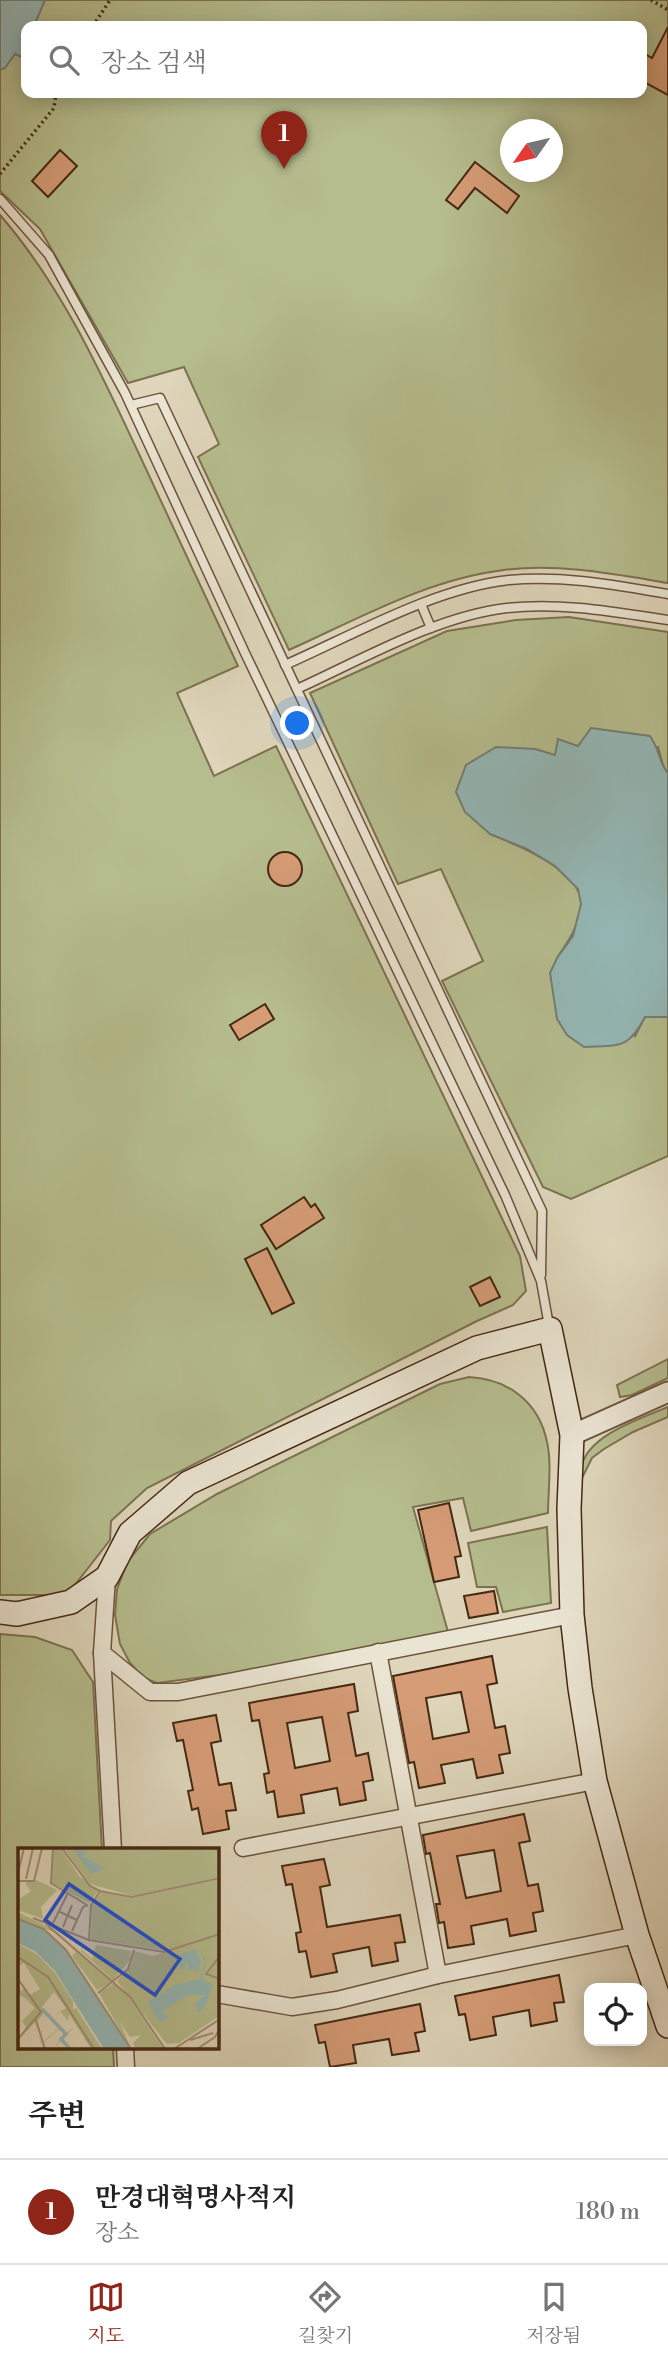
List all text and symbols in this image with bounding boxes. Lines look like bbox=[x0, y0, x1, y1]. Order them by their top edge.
search box bbox=[21, 21, 647, 98]
icon: search bbox=[45, 41, 83, 79]
text: 장소 검색 bbox=[101, 47, 207, 79]
pin: 1 bbox=[261, 111, 307, 169]
north arrow bbox=[500, 119, 563, 182]
your location bbox=[280, 706, 314, 740]
inset map bbox=[18, 1848, 219, 2050]
map controls bbox=[584, 1983, 647, 2046]
button: locate bbox=[584, 1983, 647, 2046]
text: 주변 bbox=[28, 2097, 86, 2135]
text: 만경대혁명사적지 bbox=[95, 2182, 296, 2214]
text: 1 bbox=[45, 2198, 57, 2226]
text: 180 m bbox=[576, 2198, 640, 2226]
text: 장소 bbox=[95, 2219, 139, 2247]
tab: 지도 bbox=[87, 2278, 125, 2348]
tab: 길찾기 bbox=[298, 2278, 353, 2348]
tab: 저장됨 bbox=[526, 2278, 581, 2348]

